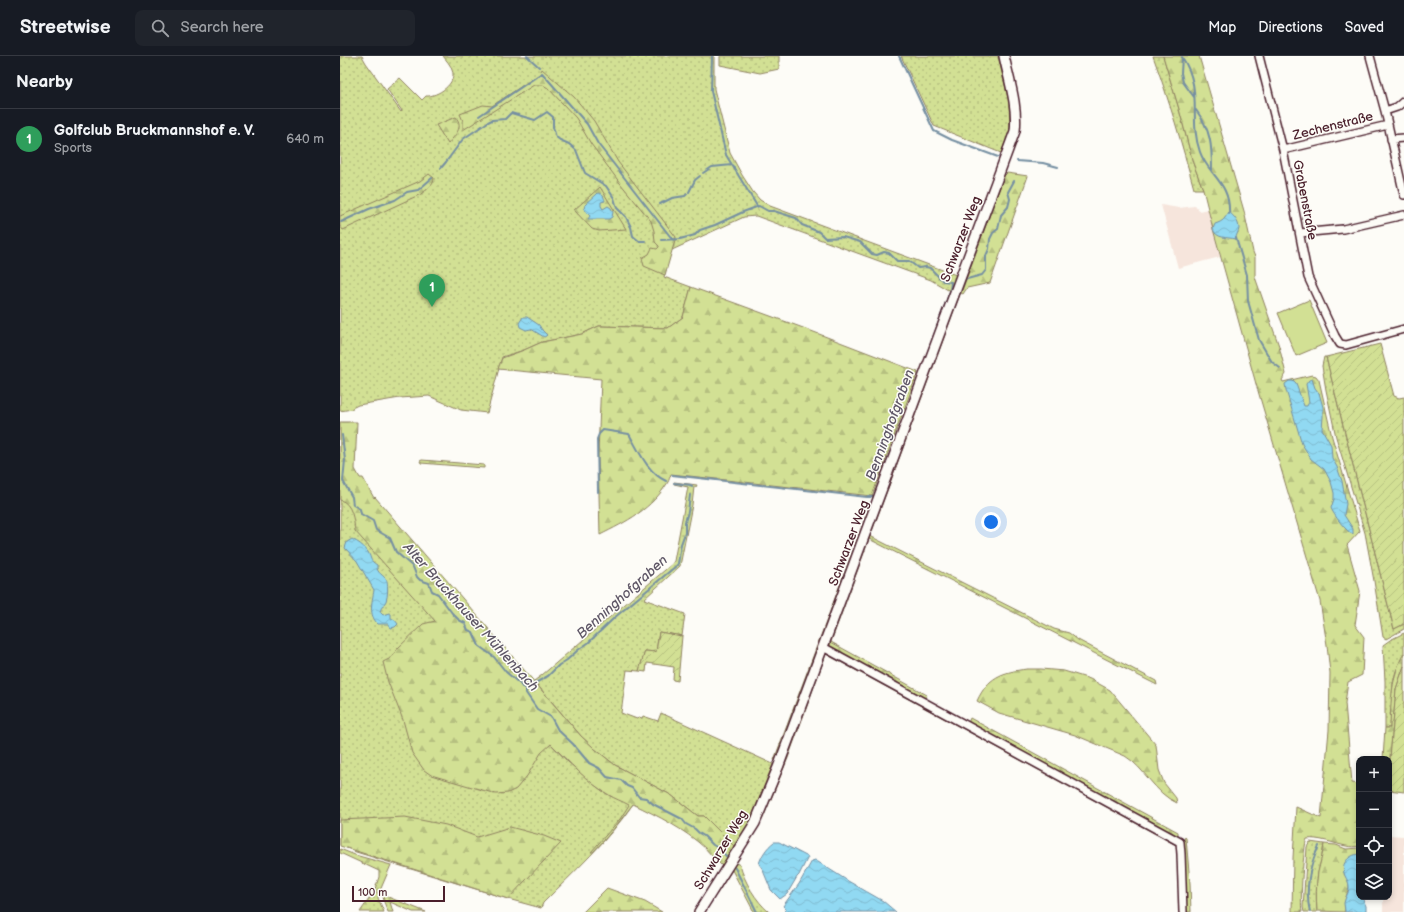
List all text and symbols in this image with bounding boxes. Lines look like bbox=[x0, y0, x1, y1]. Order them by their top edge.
search box bbox=[135, 10, 415, 46]
text: Streetwise bbox=[20, 16, 111, 39]
icon: search bbox=[149, 17, 171, 39]
text: Search here bbox=[181, 18, 264, 37]
text: Map bbox=[1208, 19, 1236, 36]
text: Directions bbox=[1258, 19, 1323, 36]
text: Saved bbox=[1345, 19, 1384, 36]
text: Nearby bbox=[16, 72, 73, 92]
street label: Zechenstraße bbox=[1290, 108, 1375, 144]
text: Golfclub Bruckmannshof e. V. bbox=[54, 121, 255, 140]
text: 1 bbox=[26, 131, 32, 147]
text: 640 m bbox=[286, 131, 324, 147]
text: Sports bbox=[54, 140, 92, 156]
street label: Grabenstraße bbox=[1289, 159, 1321, 242]
street label: Schwarzer Weg bbox=[937, 194, 985, 284]
pin: 1 bbox=[419, 274, 445, 307]
water label: Benninghofgraben bbox=[862, 367, 918, 483]
street label: Schwarzer Weg bbox=[825, 498, 873, 588]
your location bbox=[981, 512, 1001, 532]
water label: Alter Bruckhauser Mühlenbach bbox=[399, 538, 543, 695]
water label: Benninghofgraben bbox=[573, 552, 671, 642]
map controls bbox=[1356, 756, 1392, 900]
button: + bbox=[1356, 756, 1392, 792]
button: − bbox=[1356, 792, 1392, 828]
street label: Schwarzer Weg bbox=[691, 807, 751, 893]
button: locate bbox=[1356, 828, 1392, 864]
button: layers bbox=[1356, 864, 1392, 900]
scale bar bbox=[352, 884, 445, 903]
text: 100 m bbox=[358, 886, 387, 899]

